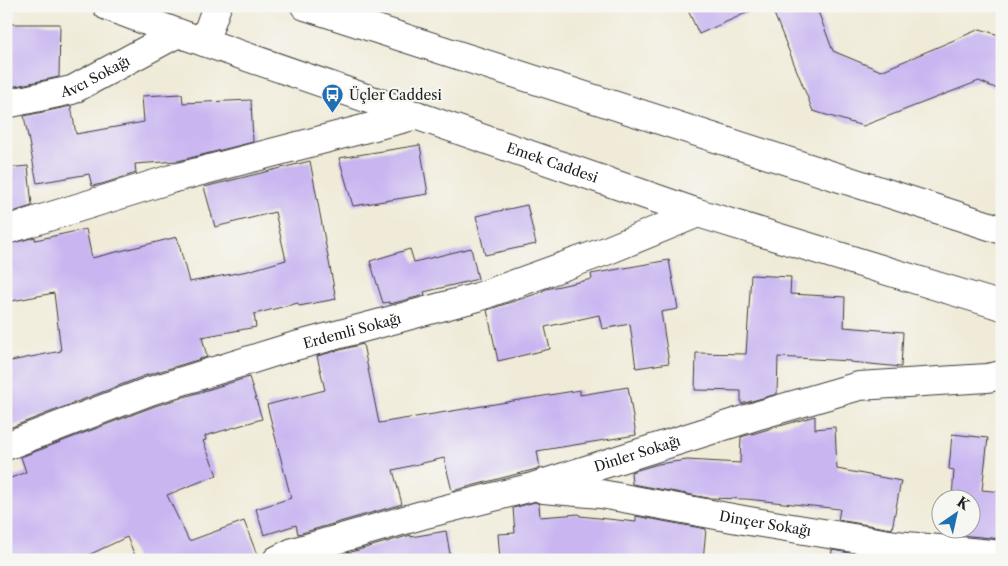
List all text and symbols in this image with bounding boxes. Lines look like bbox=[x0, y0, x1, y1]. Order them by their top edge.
street label: Avcı Sokağı bbox=[58, 52, 133, 101]
bus stop icon: Üçler Caddesi bbox=[321, 83, 345, 114]
place label: Üçler Caddesi bbox=[349, 86, 442, 104]
street label: Emek Caddesi bbox=[504, 138, 600, 187]
street label: Erdemli Sokağı bbox=[301, 309, 403, 353]
street label: Dinler Sokağı bbox=[592, 432, 683, 476]
north arrow bbox=[930, 488, 980, 538]
text: K bbox=[954, 493, 974, 514]
street label: Dinçer Sokağı bbox=[718, 507, 812, 540]

